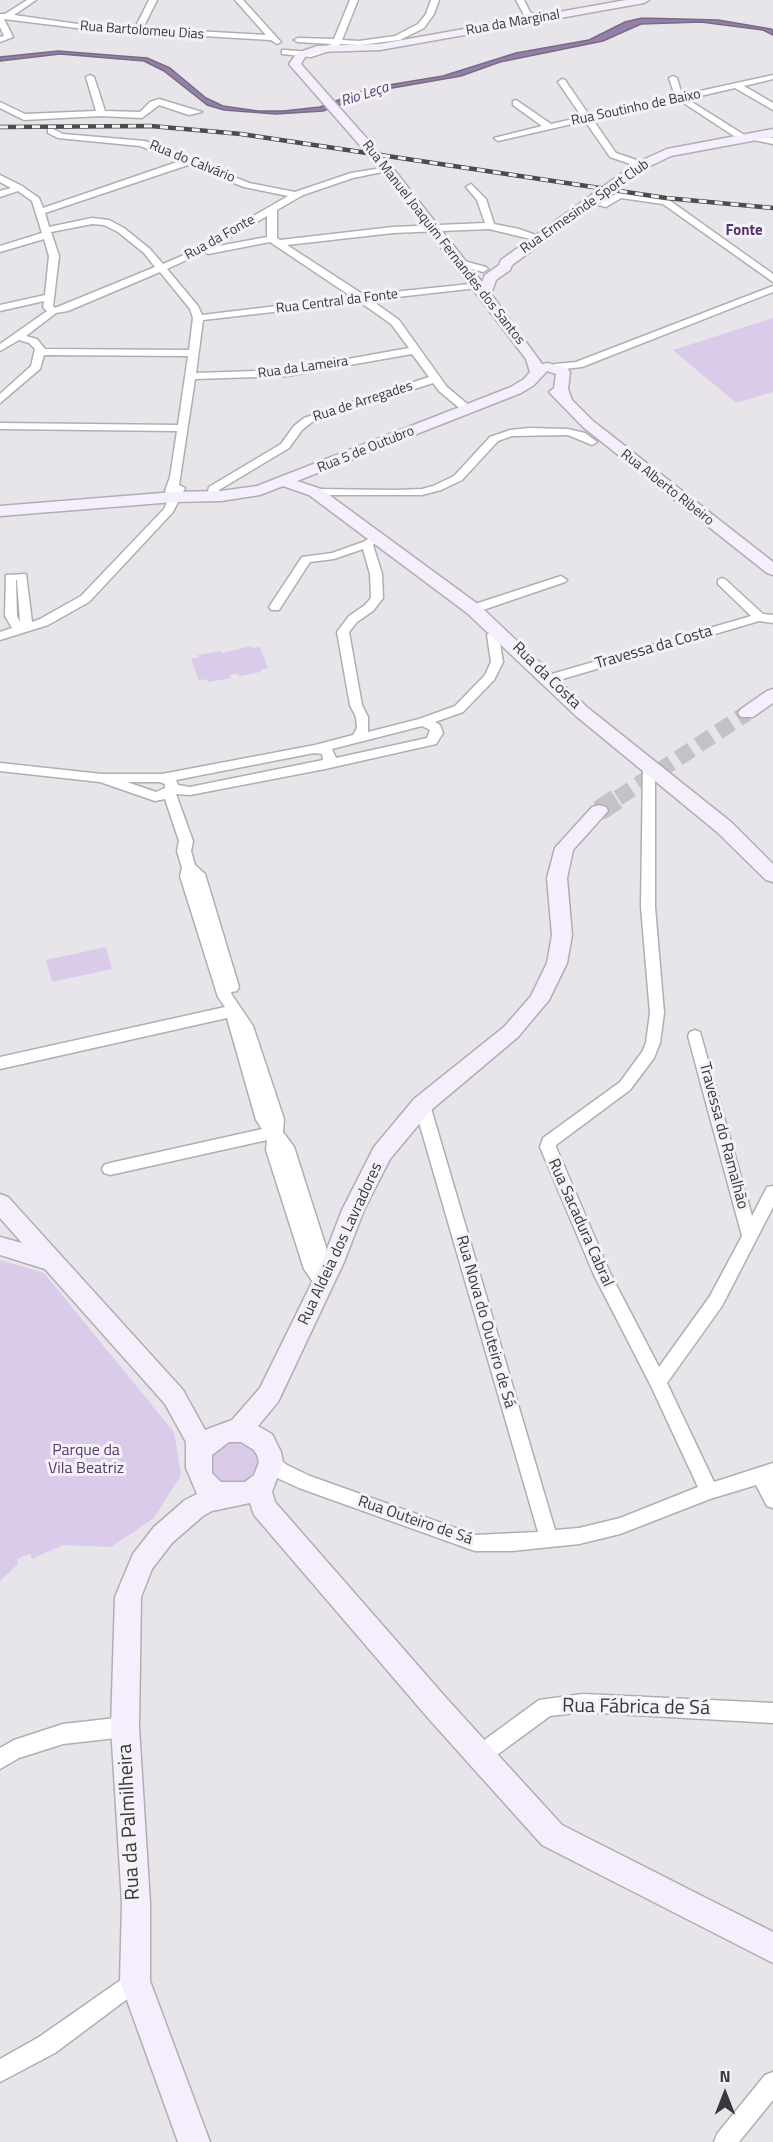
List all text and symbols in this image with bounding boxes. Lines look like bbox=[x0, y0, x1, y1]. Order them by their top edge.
street label: Rua da Marginal bbox=[465, 6, 561, 40]
street label: Rua Bartolomeu Dias bbox=[79, 18, 205, 44]
water label: Rio Leça bbox=[339, 79, 391, 111]
street label: Rua Soutinho de Baixo bbox=[570, 86, 702, 130]
street label: Rua do Calvário bbox=[147, 137, 237, 187]
street label: Rua Manuel Joaquim Fernandes dos Santos bbox=[358, 137, 528, 349]
street label: Rua Ermesinde Sport Club bbox=[518, 156, 652, 258]
street label: Rua da Fonte bbox=[182, 212, 258, 264]
district label: Fonte bbox=[725, 222, 763, 240]
street label: Rua Central da Fonte bbox=[275, 286, 399, 318]
street label: Rua da Lameira bbox=[257, 353, 349, 383]
street label: Rua de Arregades bbox=[311, 378, 415, 426]
street label: Rua 5 de Outubro bbox=[315, 423, 417, 477]
street label: Rua Alberto Ribeiro bbox=[617, 446, 717, 530]
street label: Travessa da Costa bbox=[593, 622, 715, 674]
street label: Rua da Costa bbox=[508, 639, 584, 713]
street label: Travessa do Ramalhão bbox=[694, 1061, 752, 1211]
street label: Rua Sacadura Cabral bbox=[543, 1156, 617, 1290]
street label: Rua Aldeia dos Lavradores bbox=[295, 1160, 387, 1328]
street label: Rua Nova do Outeiro de Sá bbox=[451, 1233, 519, 1411]
park label: Parque da Vila Beatriz bbox=[48, 1441, 124, 1479]
street label: Rua Outeiro de Sá bbox=[355, 1492, 475, 1550]
street label: Rua Fábrica de Sá bbox=[562, 1695, 710, 1721]
street label: Rua da Palmilheira bbox=[114, 1743, 146, 1901]
north arrow bbox=[695, 2064, 755, 2124]
text: N bbox=[719, 2064, 731, 2088]

